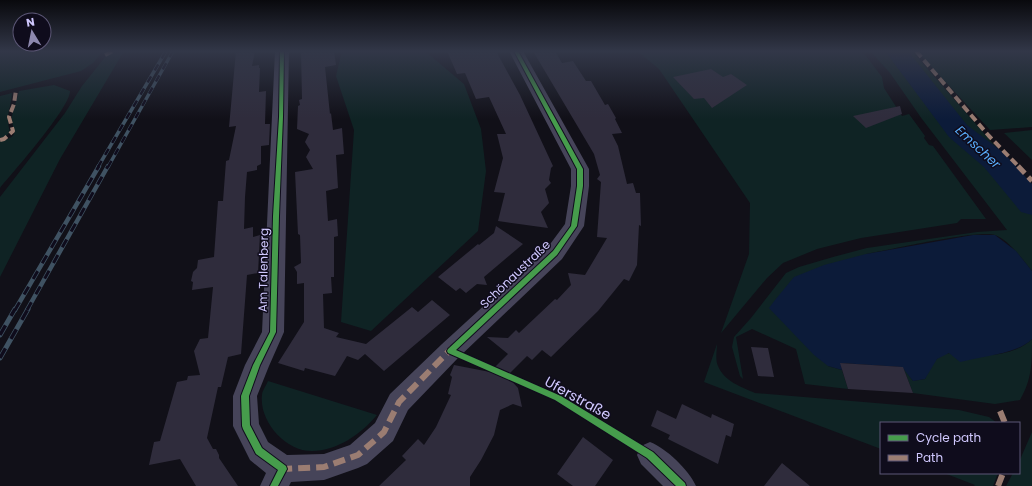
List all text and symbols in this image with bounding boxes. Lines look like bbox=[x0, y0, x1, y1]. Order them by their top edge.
north arrow bbox=[12, 12, 52, 52]
text: N bbox=[25, 14, 36, 31]
water label: Emscher bbox=[951, 121, 1006, 174]
street label: Am Talenberg bbox=[254, 228, 272, 312]
street label: Schönaustraße bbox=[476, 236, 554, 312]
street label: Uferstraße bbox=[541, 371, 615, 425]
legend bbox=[880, 422, 1020, 474]
text: Cycle path bbox=[916, 429, 981, 446]
text: Path bbox=[916, 449, 943, 466]

